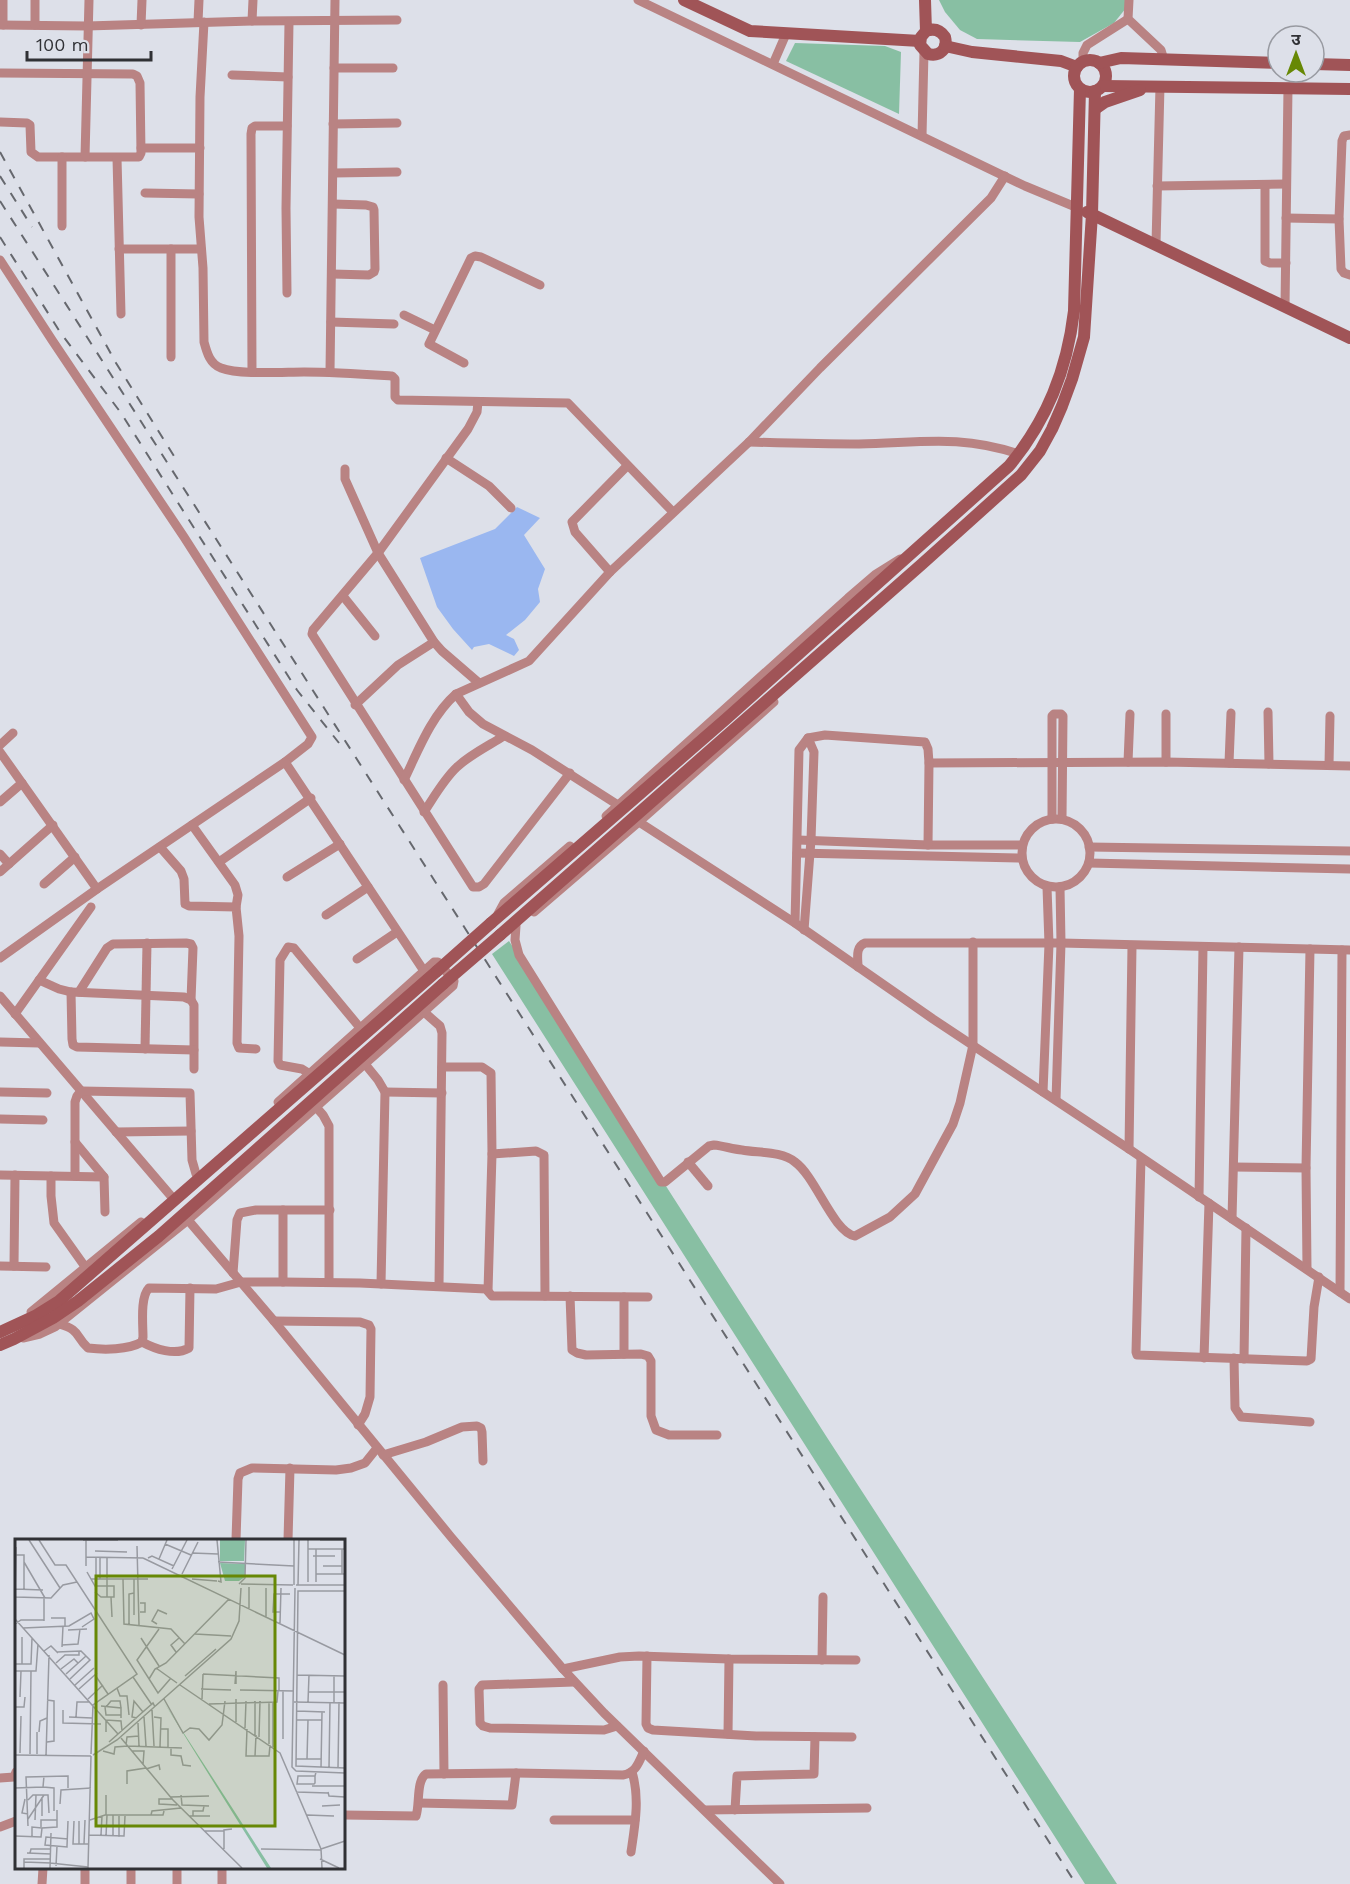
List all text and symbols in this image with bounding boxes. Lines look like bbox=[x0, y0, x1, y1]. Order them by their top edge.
scale bar bbox=[27, 24, 152, 62]
north arrow bbox=[1266, 24, 1326, 84]
text: उ bbox=[1291, 30, 1301, 49]
text: 100 m bbox=[36, 34, 89, 55]
inset map bbox=[15, 1539, 345, 1869]

